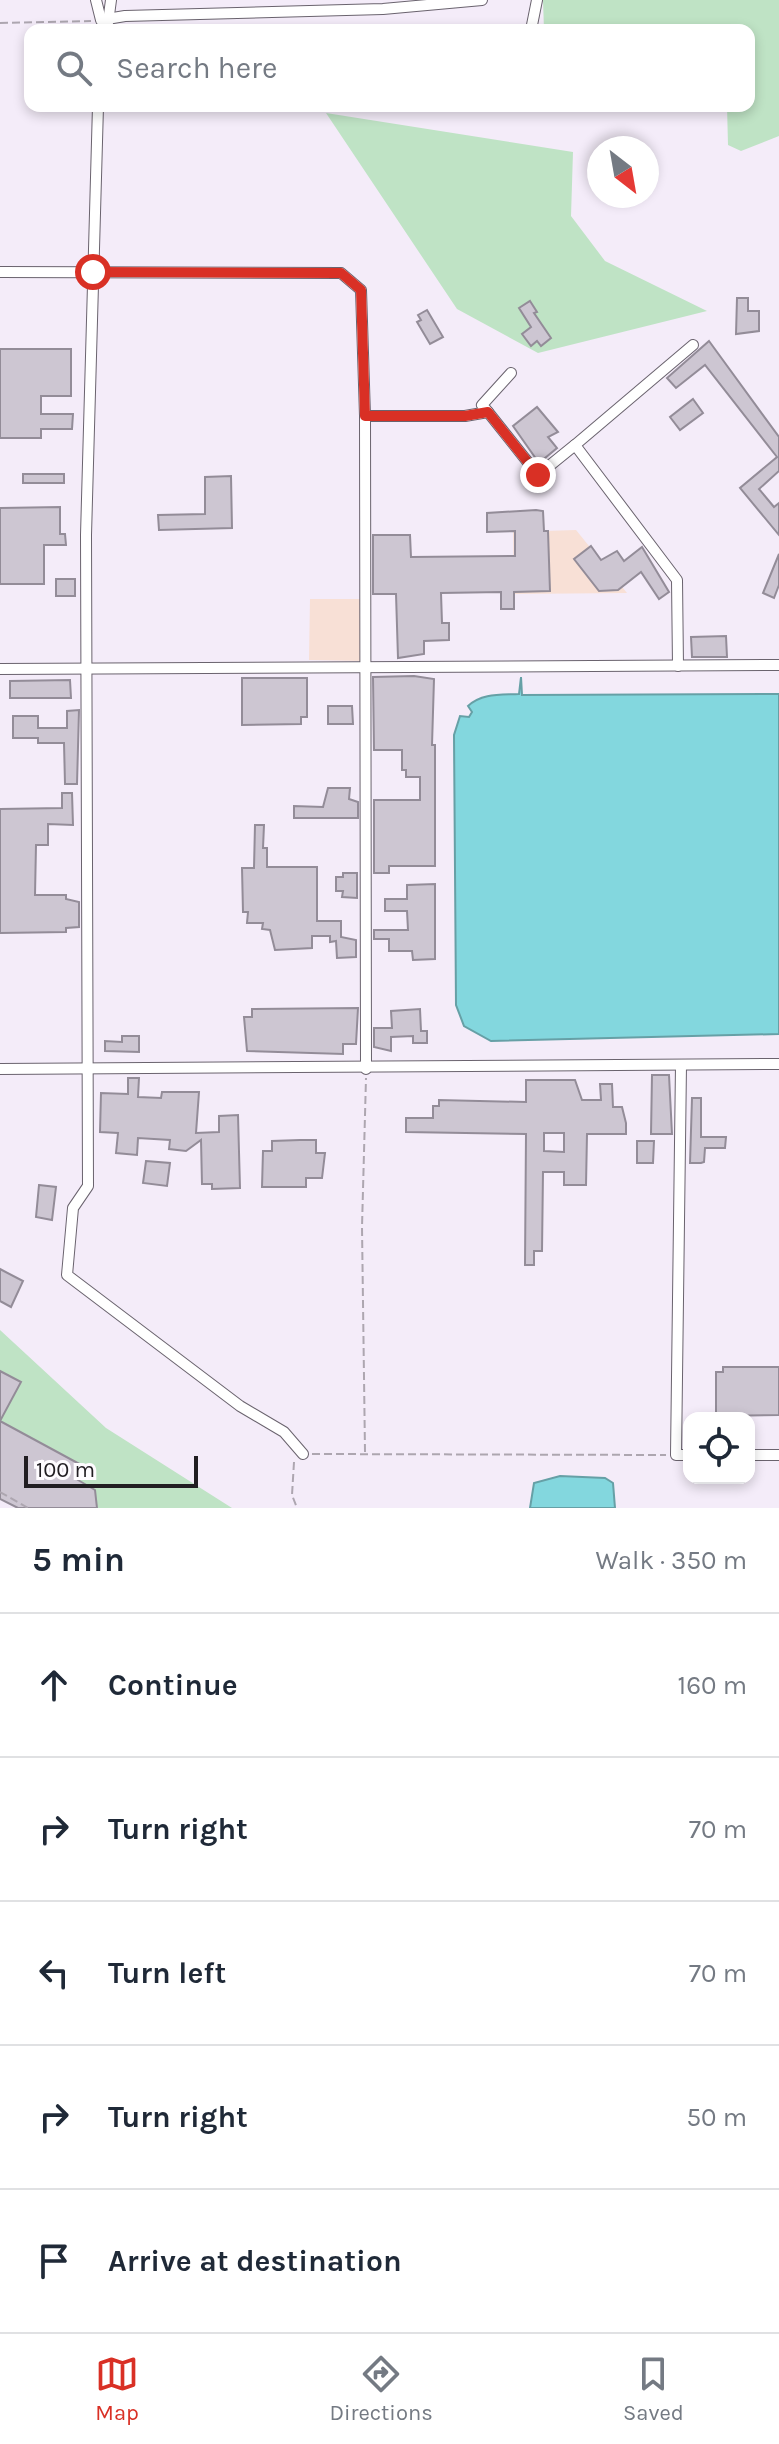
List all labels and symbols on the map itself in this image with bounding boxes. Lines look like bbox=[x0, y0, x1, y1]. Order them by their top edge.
north arrow bbox=[587, 136, 659, 208]
route start bbox=[75, 254, 111, 290]
route end bbox=[520, 457, 556, 493]
scale bar bbox=[24, 1452, 198, 1488]

